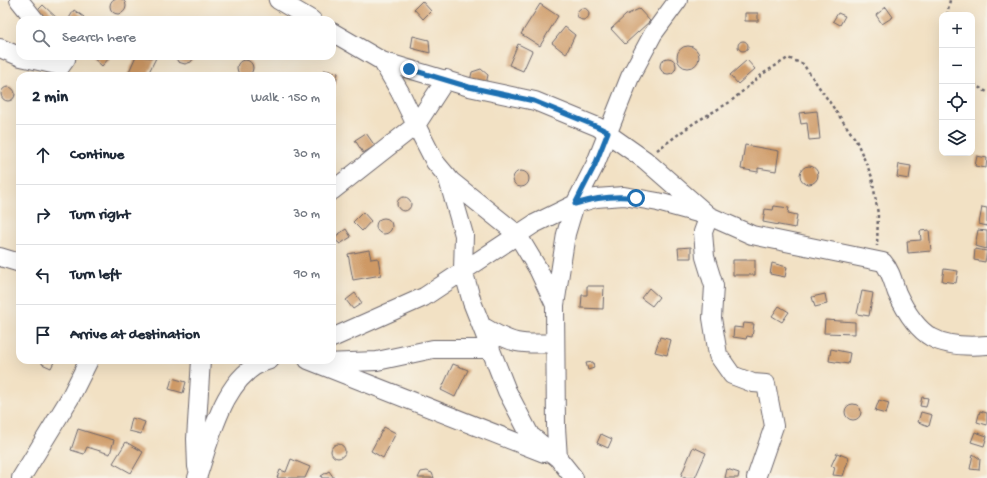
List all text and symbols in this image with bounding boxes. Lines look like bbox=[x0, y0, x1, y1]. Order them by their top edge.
map controls bbox=[939, 12, 975, 156]
button: + bbox=[939, 12, 975, 48]
search box bbox=[16, 16, 336, 60]
icon: search bbox=[30, 27, 52, 49]
text: Search here bbox=[62, 29, 136, 47]
button: − bbox=[939, 48, 975, 84]
route end bbox=[400, 60, 418, 78]
button: locate bbox=[939, 84, 975, 120]
text: 2 min bbox=[32, 88, 68, 108]
text: Walk · 150 m bbox=[251, 91, 320, 106]
button: layers bbox=[939, 120, 975, 156]
icon: ahead bbox=[32, 144, 54, 166]
text: Continue bbox=[70, 146, 124, 164]
text: 30 m bbox=[294, 147, 320, 162]
route start bbox=[627, 189, 645, 207]
icon: right bbox=[32, 204, 54, 226]
text: Turn right bbox=[70, 206, 130, 224]
text: 30 m bbox=[294, 207, 320, 222]
icon: left bbox=[32, 264, 54, 286]
text: Turn left bbox=[70, 266, 121, 284]
text: 90 m bbox=[294, 267, 320, 282]
icon: arrive bbox=[32, 324, 54, 346]
text: Arrive at destination bbox=[70, 326, 200, 344]

